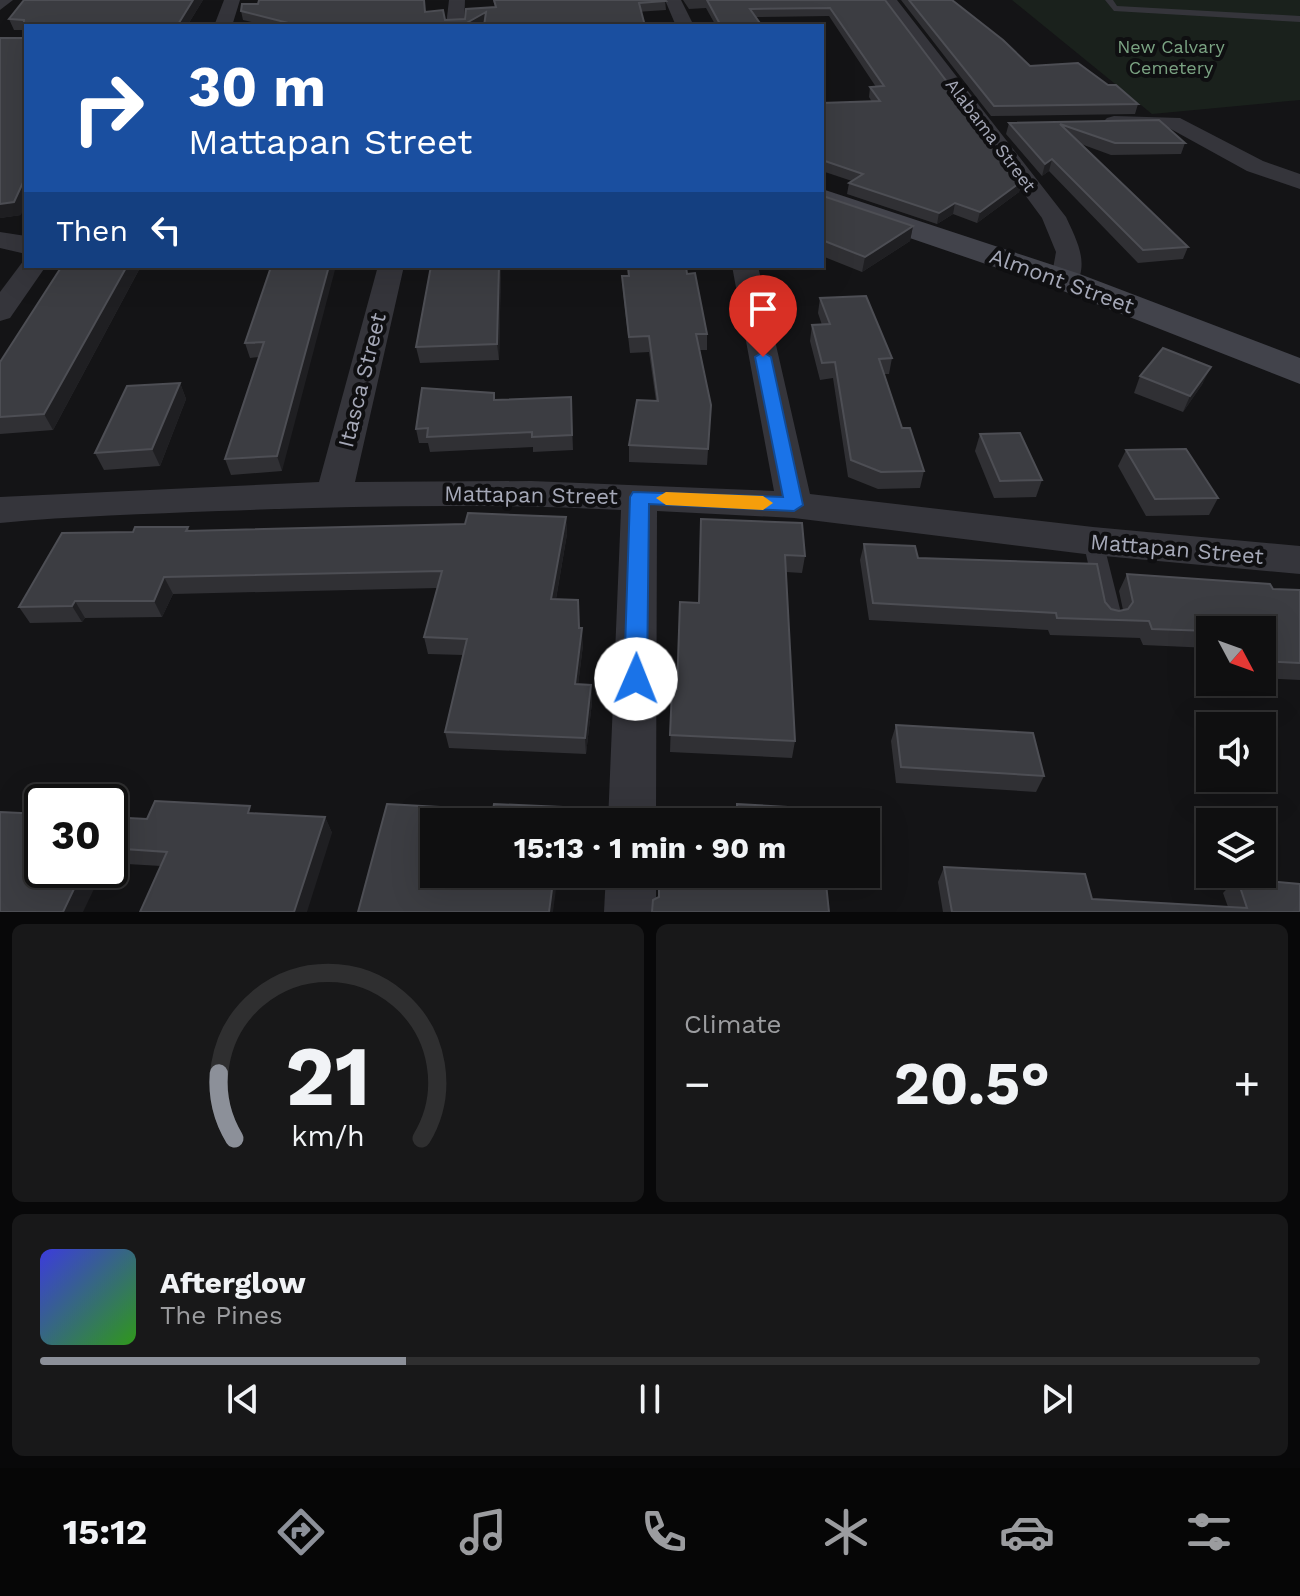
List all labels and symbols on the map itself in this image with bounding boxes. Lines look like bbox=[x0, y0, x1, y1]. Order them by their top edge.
park label: New Calvary Cemetery bbox=[1117, 36, 1226, 78]
street label: Alabama Street bbox=[942, 74, 1041, 196]
street label: Almont Street bbox=[986, 243, 1138, 319]
pin bbox=[729, 275, 797, 357]
street label: Itasca Street bbox=[333, 310, 391, 450]
street label: Mattapan Street bbox=[444, 481, 618, 509]
street label: Mattapan Street bbox=[1089, 529, 1265, 569]
north arrow bbox=[1196, 616, 1276, 696]
position arrow bbox=[594, 637, 678, 721]
speed limit sign: 30 bbox=[24, 784, 128, 888]

